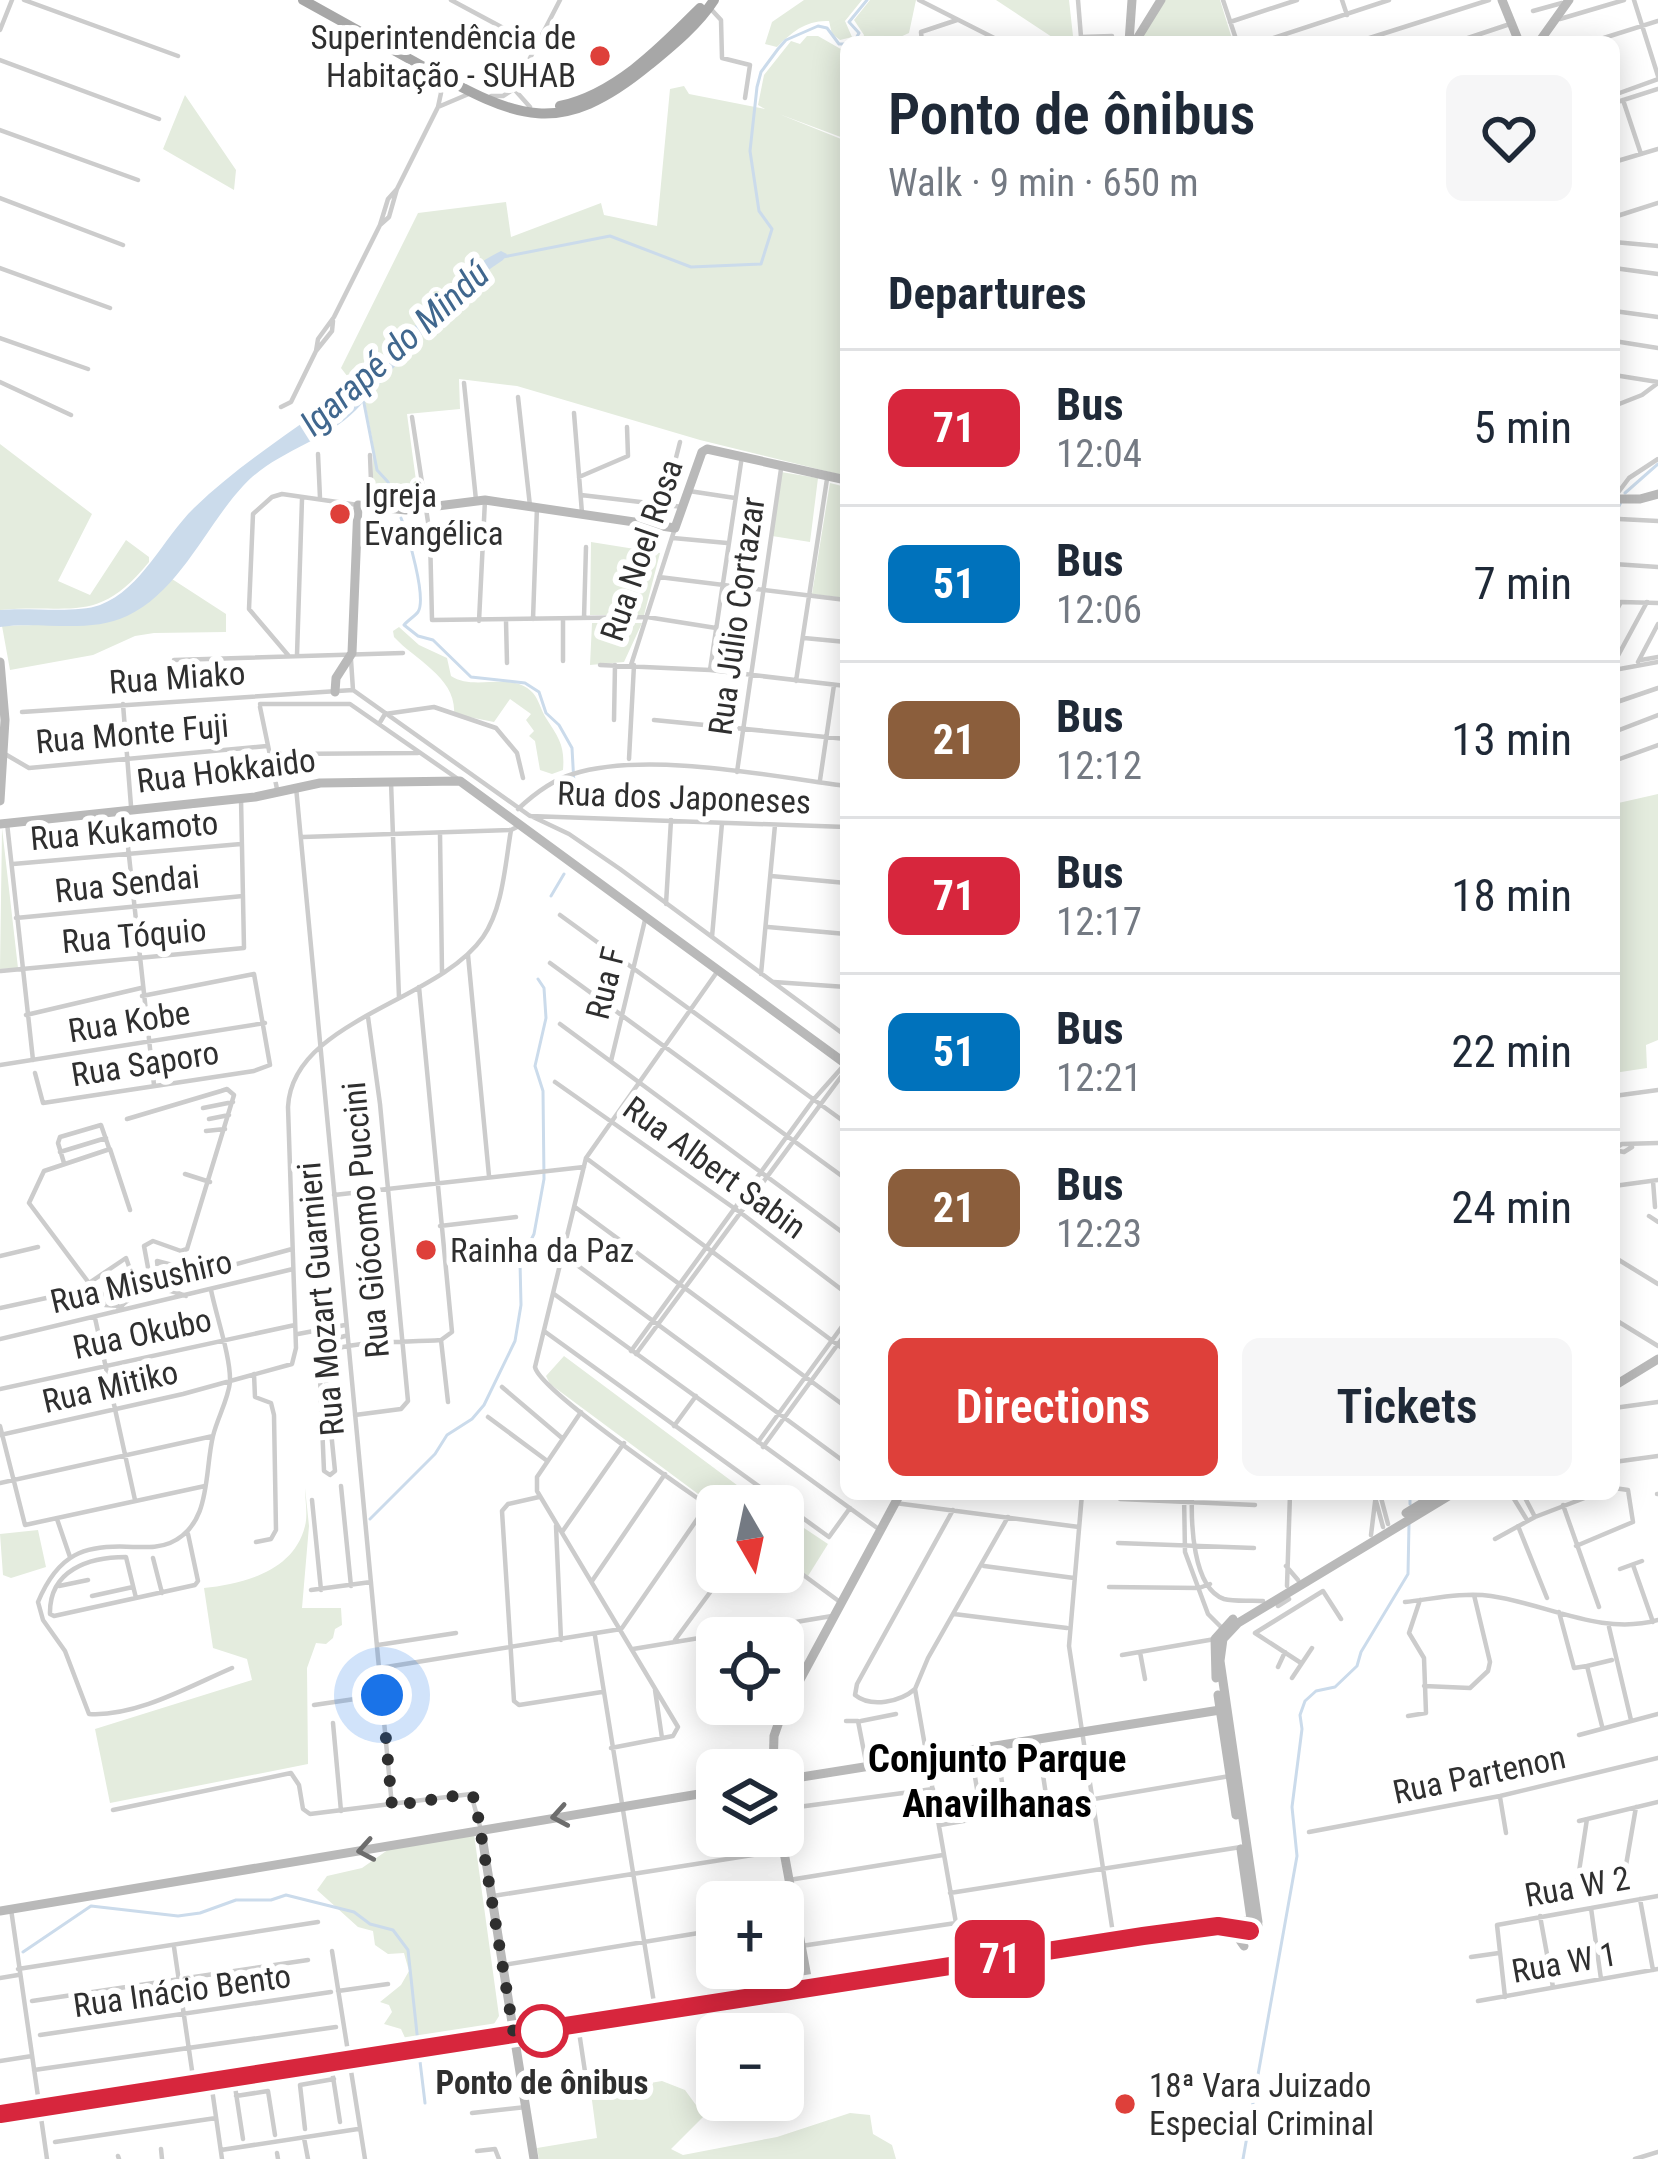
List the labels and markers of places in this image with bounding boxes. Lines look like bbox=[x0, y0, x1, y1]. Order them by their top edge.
place label: Superintendência de Habitação - SUHAB bbox=[311, 18, 576, 95]
marker: Superintendência de Habitação - SUHAB bbox=[587, 43, 613, 69]
place label: Igreja Evangélica bbox=[364, 476, 504, 553]
marker: Igreja Evangélica bbox=[327, 501, 353, 527]
place label: Rainha da Paz bbox=[450, 1231, 634, 1270]
marker: Rainha da Paz bbox=[413, 1237, 439, 1263]
marker: Ponto de ônibus bbox=[517, 2006, 567, 2056]
place label: Ponto de ônibus bbox=[435, 2063, 649, 2102]
place label: 18ª Vara Juizado Especial Criminal bbox=[1149, 2066, 1374, 2143]
marker: 18ª Vara Juizado Especial Criminal bbox=[1112, 2091, 1138, 2117]

